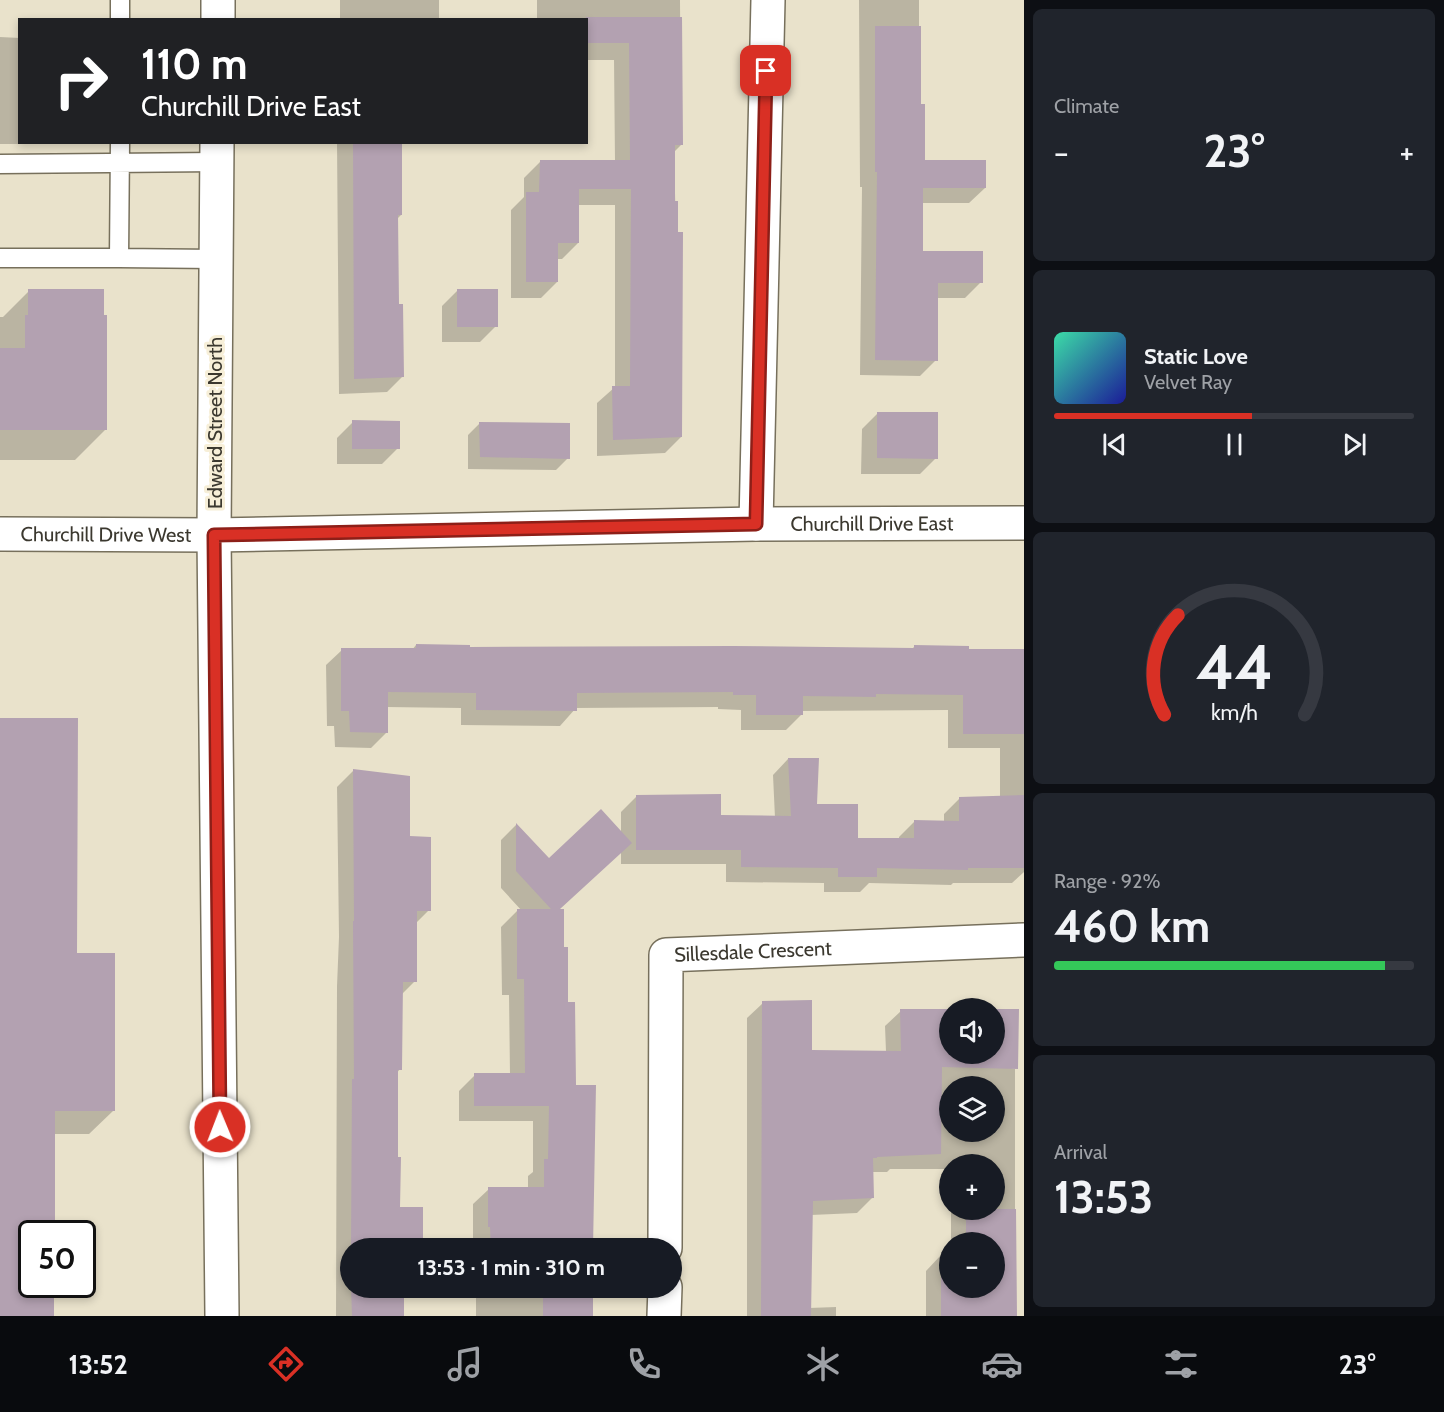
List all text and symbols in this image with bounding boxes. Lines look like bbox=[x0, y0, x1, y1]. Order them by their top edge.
text: 110 m bbox=[141, 38, 248, 90]
icon: right bbox=[42, 42, 120, 120]
pin bbox=[740, 45, 791, 96]
icon: arrive bbox=[749, 54, 782, 87]
text: Churchill Drive East bbox=[141, 90, 361, 123]
text: Climate bbox=[1054, 94, 1119, 118]
text: 23° bbox=[1203, 124, 1265, 178]
text: − bbox=[1054, 132, 1069, 172]
text: + bbox=[1399, 132, 1414, 172]
street label: Edward Street North bbox=[203, 337, 227, 509]
text: Static Love bbox=[1144, 343, 1248, 370]
text: Velvet Ray bbox=[1144, 370, 1232, 394]
icon: previous bbox=[1098, 428, 1131, 461]
icon: pause bbox=[1218, 428, 1251, 461]
icon: next bbox=[1338, 428, 1371, 461]
street label: Churchill Drive East bbox=[790, 511, 954, 536]
street label: Churchill Drive West bbox=[21, 522, 192, 547]
text: 44 bbox=[1195, 629, 1273, 705]
text: km/h bbox=[1211, 699, 1257, 725]
text: Range · 92% bbox=[1054, 869, 1161, 893]
text: 460 km bbox=[1054, 899, 1210, 953]
street label: Sillesdale Crescent bbox=[674, 936, 832, 967]
map controls bbox=[939, 998, 1005, 1298]
button: sound bbox=[939, 998, 1005, 1064]
button: layers bbox=[939, 1076, 1005, 1142]
position arrow bbox=[188, 1095, 252, 1159]
text: Arrival bbox=[1054, 1140, 1107, 1164]
button: + bbox=[939, 1154, 1005, 1220]
text: 13:53 bbox=[1054, 1170, 1153, 1224]
speed limit sign: 50 bbox=[18, 1220, 96, 1298]
button: − bbox=[939, 1232, 1005, 1298]
text: 13:53 · 1 min · 310 m bbox=[417, 1254, 605, 1281]
icon: directions bbox=[265, 1343, 307, 1385]
icon: music bbox=[444, 1343, 486, 1385]
icon: phone bbox=[623, 1343, 665, 1385]
icon: climate bbox=[802, 1343, 844, 1385]
icon: car bbox=[981, 1343, 1023, 1385]
icon: filters bbox=[1160, 1343, 1202, 1385]
text: 13:52 bbox=[69, 1348, 128, 1381]
text: 23° bbox=[1339, 1348, 1375, 1381]

